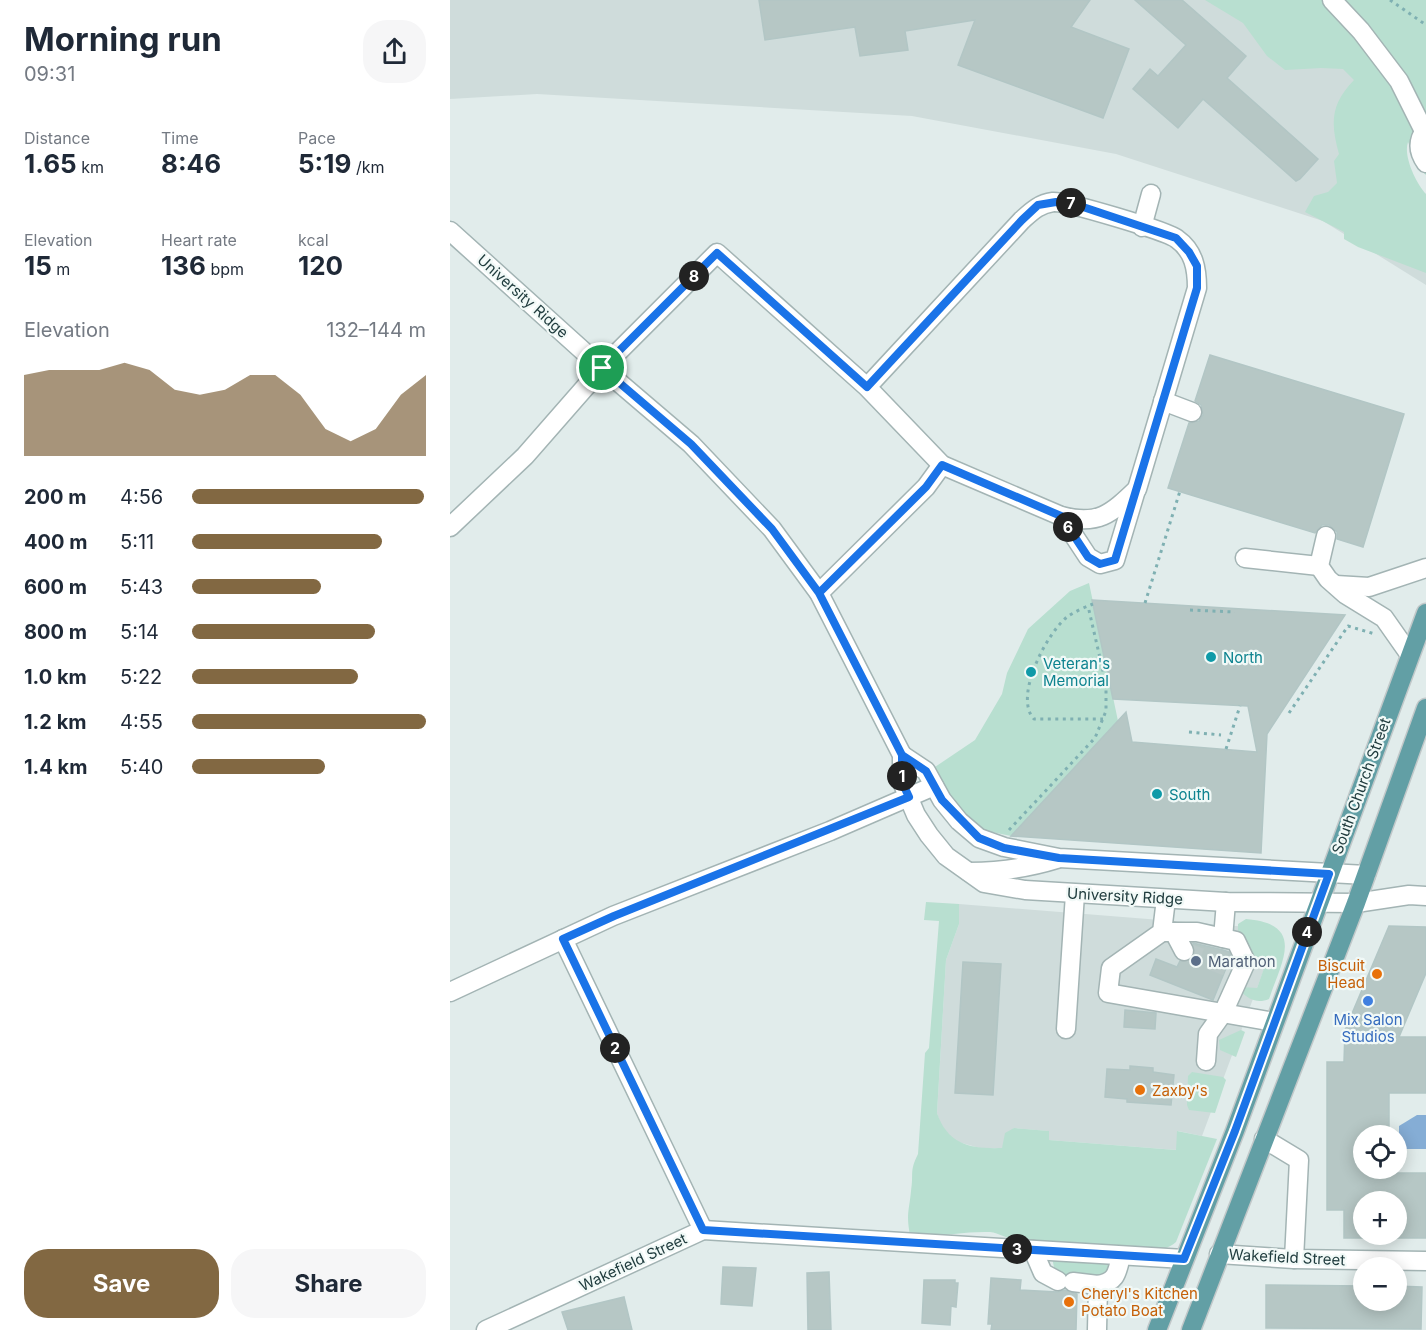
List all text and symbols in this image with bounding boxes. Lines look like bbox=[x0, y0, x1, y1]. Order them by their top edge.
text: Morning run bbox=[24, 19, 222, 59]
button: share bbox=[363, 20, 426, 83]
text: 09:31 bbox=[24, 62, 75, 86]
text: Distance bbox=[24, 128, 90, 148]
text: Time bbox=[161, 128, 199, 148]
text: Pace bbox=[298, 128, 336, 148]
text: 1.65 bbox=[24, 148, 77, 179]
text: 8:46 bbox=[161, 148, 221, 179]
text: 5:19 bbox=[298, 148, 351, 179]
text: km bbox=[77, 157, 104, 177]
text: /km bbox=[351, 157, 384, 177]
pin: 7 bbox=[1056, 188, 1086, 218]
text: 7 bbox=[1066, 193, 1076, 213]
text: Elevation bbox=[24, 230, 93, 250]
text: Heart rate bbox=[161, 230, 237, 250]
text: kcal bbox=[298, 230, 329, 250]
text: 15 bbox=[24, 250, 52, 281]
text: 136 bbox=[161, 250, 206, 281]
text: 120 bbox=[298, 250, 343, 281]
street label: University Ridge bbox=[474, 250, 572, 342]
text: m bbox=[52, 259, 70, 279]
text: bpm bbox=[206, 259, 244, 279]
pin: 8 bbox=[679, 261, 709, 291]
text: 8 bbox=[689, 266, 699, 286]
text: Elevation bbox=[24, 318, 110, 342]
text: 132–144 m bbox=[326, 318, 426, 342]
pin bbox=[576, 342, 627, 393]
icon: arrive bbox=[585, 351, 618, 384]
text: 200 m bbox=[24, 485, 87, 509]
text: 4:56 bbox=[120, 485, 163, 509]
pin: 6 bbox=[1053, 512, 1083, 542]
text: 6 bbox=[1063, 517, 1073, 537]
text: 400 m bbox=[24, 530, 88, 554]
text: 5:11 bbox=[120, 530, 154, 554]
text: 600 m bbox=[24, 575, 87, 599]
text: 5:43 bbox=[120, 575, 163, 599]
text: 800 m bbox=[24, 620, 87, 644]
text: 5:14 bbox=[120, 620, 159, 644]
place label: North bbox=[1223, 648, 1263, 667]
marker: North bbox=[1204, 650, 1218, 664]
place label: Veteran's Memorial bbox=[1043, 654, 1110, 690]
text: 1.0 km bbox=[24, 665, 87, 689]
text: 5:22 bbox=[120, 665, 162, 689]
marker: Veteran's Memorial bbox=[1024, 665, 1038, 679]
text: 1.2 km bbox=[24, 710, 87, 734]
text: 4:55 bbox=[120, 710, 163, 734]
street label: South Church Street bbox=[1328, 715, 1395, 857]
text: 1.4 km bbox=[24, 755, 87, 779]
text: 5:40 bbox=[120, 755, 163, 779]
pin: 1 bbox=[887, 761, 917, 791]
text: 1 bbox=[899, 766, 905, 786]
place label: South bbox=[1169, 785, 1210, 804]
marker: South bbox=[1150, 787, 1164, 801]
street label: University Ridge bbox=[1067, 883, 1183, 909]
pin: 4 bbox=[1292, 917, 1322, 947]
text: 4 bbox=[1302, 922, 1312, 942]
place label: Marathon bbox=[1208, 952, 1276, 971]
marker: Marathon bbox=[1189, 954, 1203, 968]
place label: Biscuit Head bbox=[1318, 956, 1365, 992]
marker: Biscuit Head bbox=[1370, 967, 1384, 981]
marker: Mix Salon Studios bbox=[1361, 994, 1375, 1008]
place label: Mix Salon Studios bbox=[1333, 1010, 1403, 1046]
pin: 2 bbox=[600, 1033, 630, 1063]
text: 2 bbox=[610, 1038, 620, 1058]
place label: Zaxby's bbox=[1152, 1081, 1208, 1100]
marker: Zaxby's bbox=[1133, 1083, 1147, 1097]
map controls bbox=[1353, 1125, 1407, 1311]
button: locate bbox=[1353, 1125, 1407, 1179]
button: + bbox=[1353, 1191, 1407, 1245]
street label: Wakefield Street bbox=[576, 1229, 690, 1295]
pin: 3 bbox=[1002, 1234, 1032, 1264]
text: 3 bbox=[1012, 1239, 1022, 1259]
street label: Wakefield Street bbox=[1228, 1244, 1346, 1270]
button: Save bbox=[24, 1249, 219, 1318]
button: Share bbox=[231, 1249, 426, 1318]
button: − bbox=[1353, 1257, 1407, 1311]
place label: Cheryl's Kitchen Potato Boat bbox=[1081, 1284, 1198, 1320]
marker: Cheryl's Kitchen Potato Boat bbox=[1062, 1295, 1076, 1309]

